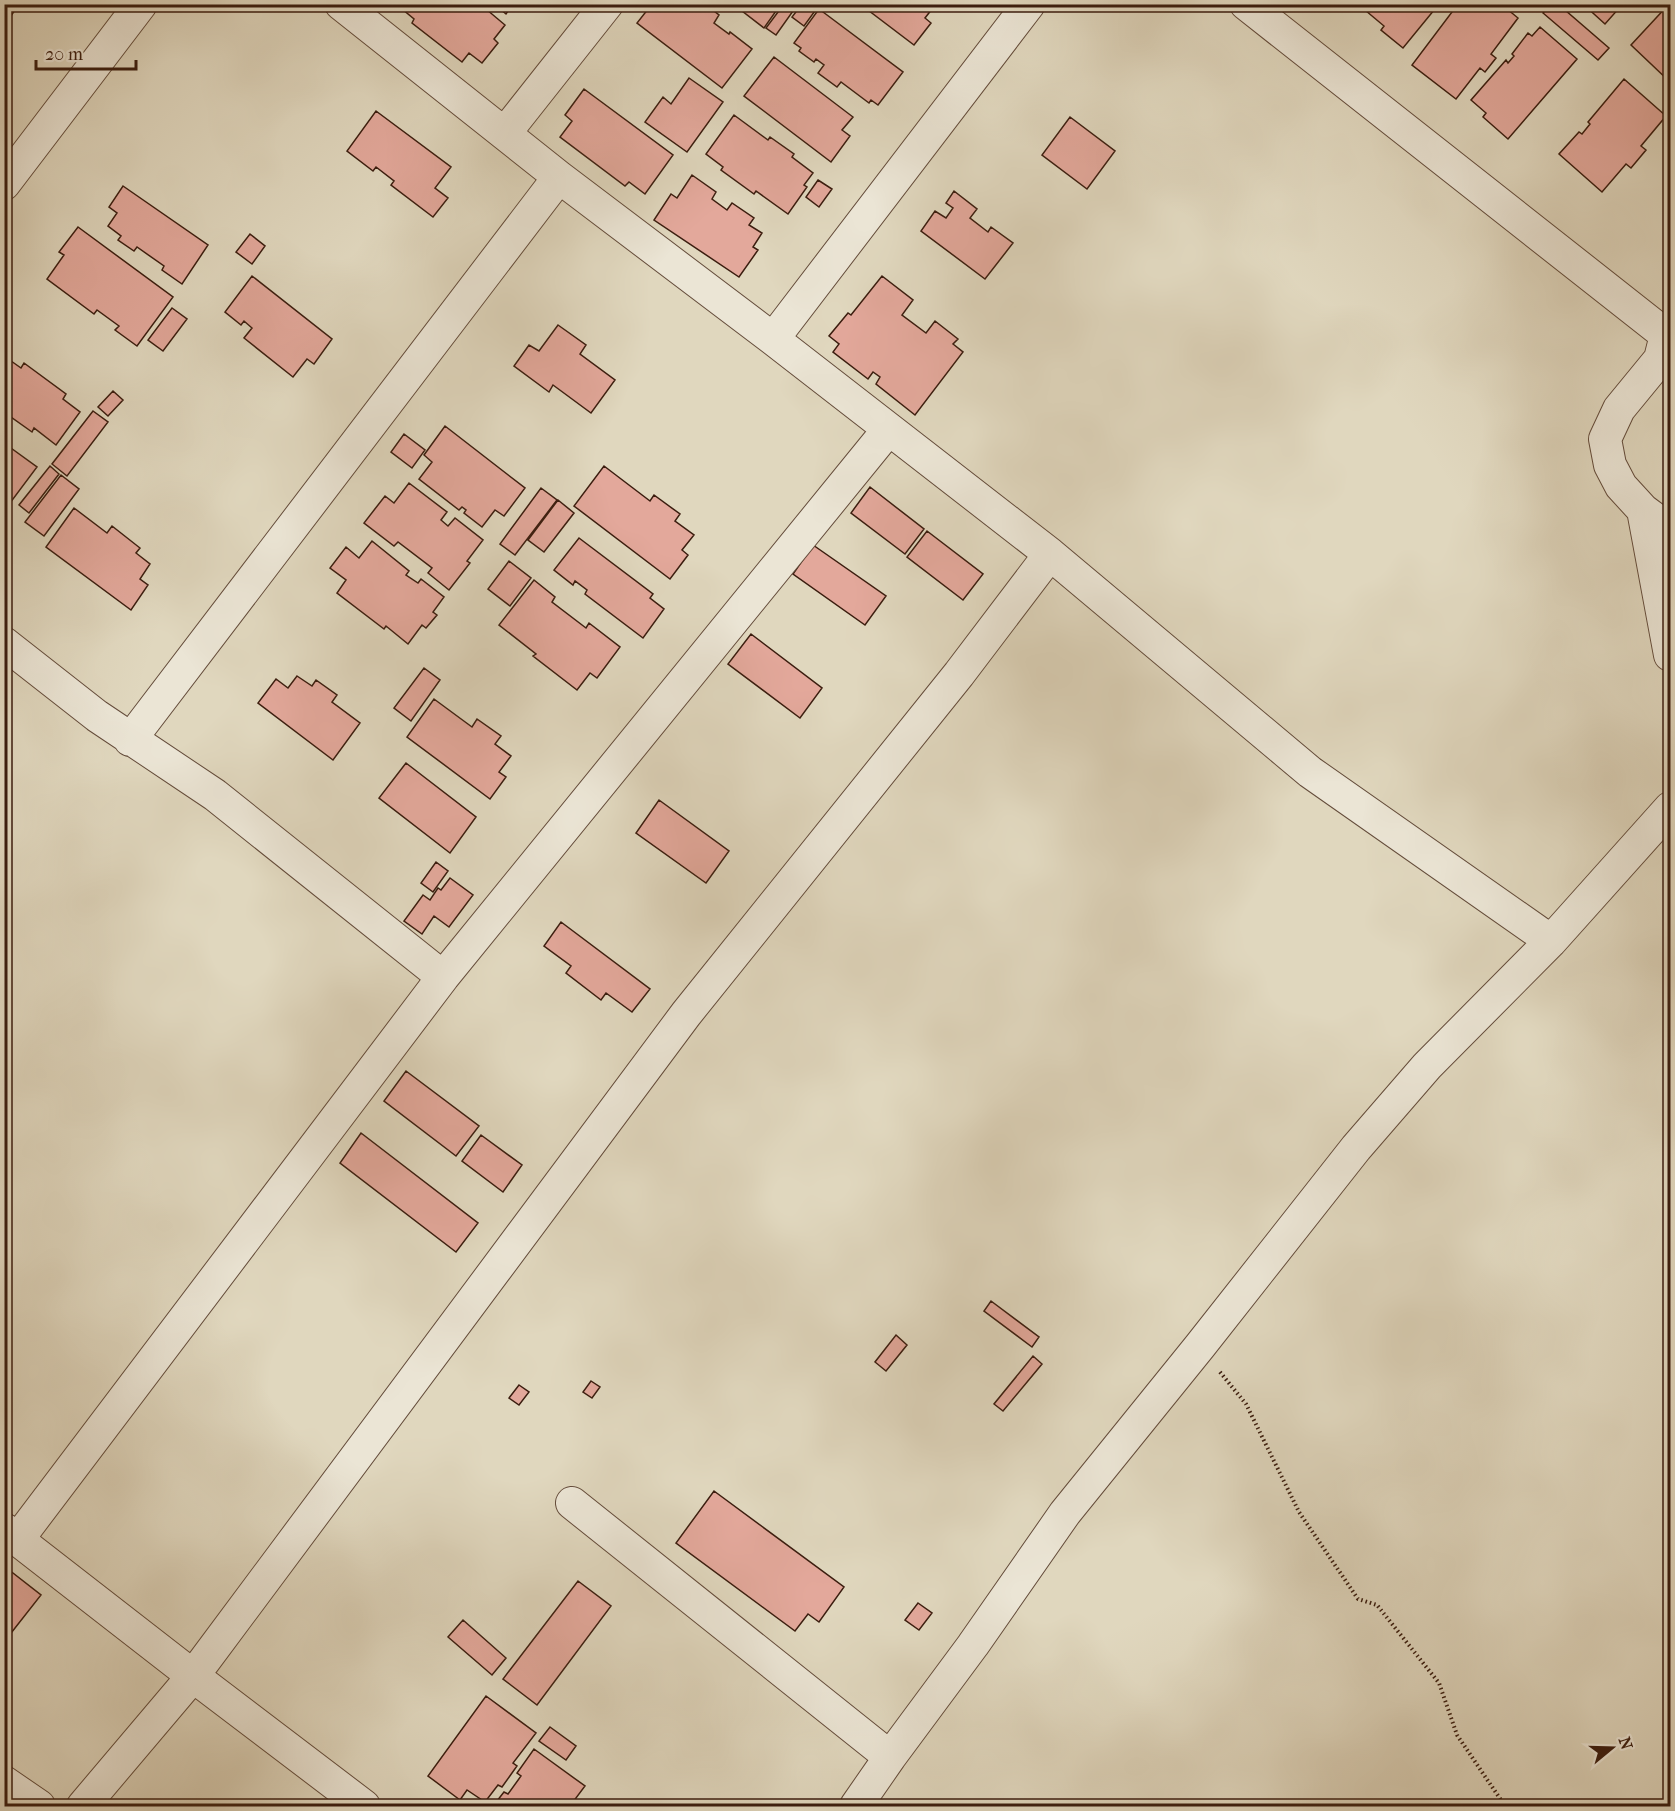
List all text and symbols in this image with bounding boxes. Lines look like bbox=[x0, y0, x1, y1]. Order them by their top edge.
scale bar bbox=[36, 33, 136, 71]
text: 20 m bbox=[45, 44, 83, 65]
north arrow bbox=[1582, 1718, 1642, 1778]
text: N bbox=[1615, 1734, 1637, 1753]

